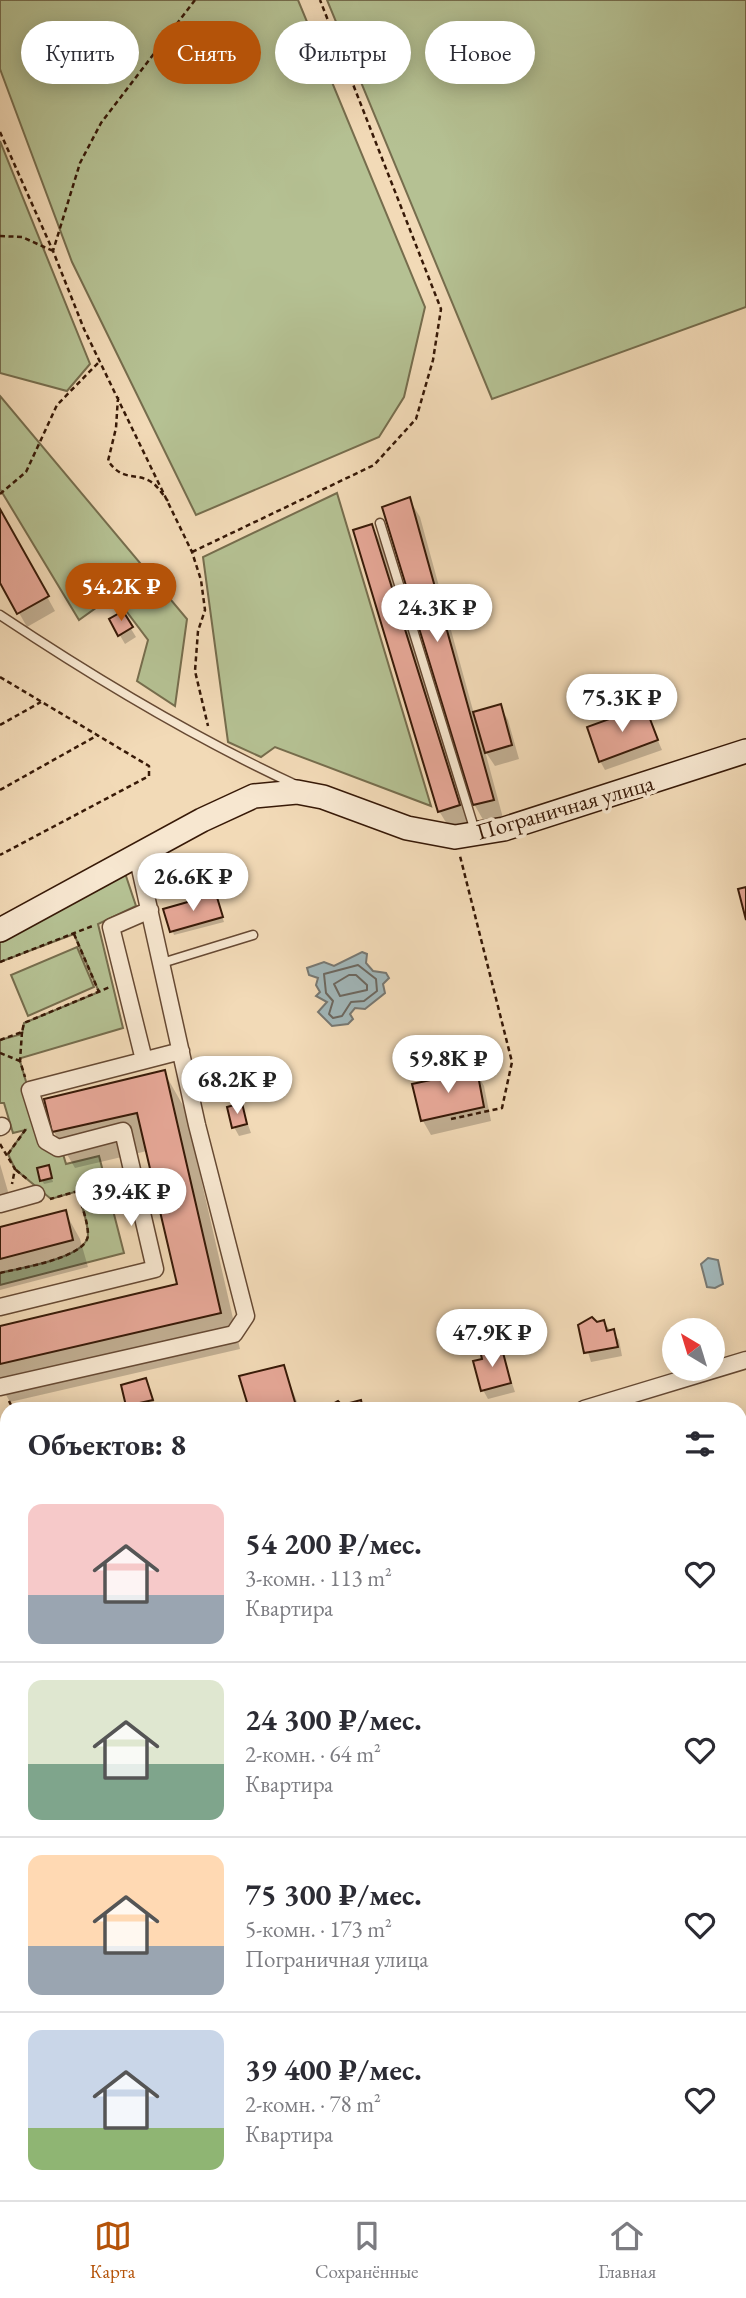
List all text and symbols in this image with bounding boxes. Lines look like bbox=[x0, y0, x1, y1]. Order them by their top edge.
chip: Купить bbox=[21, 21, 139, 84]
chip: Снять bbox=[153, 21, 261, 84]
chip: Фильтры bbox=[275, 21, 411, 84]
chip: Новое bbox=[425, 21, 535, 84]
pin: 54.2K ₽ bbox=[56, 564, 186, 623]
text: 54.2K ₽ bbox=[81, 571, 161, 601]
pin: 24.3K ₽ bbox=[372, 584, 502, 644]
text: 24.3K ₽ bbox=[397, 592, 477, 622]
pin: 75.3K ₽ bbox=[557, 674, 687, 734]
text: 75.3K ₽ bbox=[582, 682, 662, 712]
street label: Пограничная улица bbox=[473, 767, 658, 847]
pin: 26.6K ₽ bbox=[128, 853, 258, 913]
text: 26.6K ₽ bbox=[153, 861, 233, 891]
pin: 59.8K ₽ bbox=[383, 1036, 513, 1095]
text: 59.8K ₽ bbox=[408, 1043, 488, 1073]
pin: 68.2K ₽ bbox=[172, 1056, 302, 1116]
text: 68.2K ₽ bbox=[197, 1064, 277, 1094]
pin: 39.4K ₽ bbox=[66, 1168, 196, 1228]
text: 39.4K ₽ bbox=[91, 1176, 171, 1206]
pin: 47.9K ₽ bbox=[427, 1310, 557, 1369]
text: 47.9K ₽ bbox=[452, 1317, 532, 1347]
north arrow bbox=[662, 1318, 724, 1381]
map controls bbox=[662, 1318, 725, 1381]
text: Объектов: 8 bbox=[28, 1425, 186, 1464]
icon: filters bbox=[681, 1425, 719, 1463]
text: 54 200 ₽/мес. bbox=[245, 1524, 422, 1563]
icon: home bbox=[84, 1532, 168, 1616]
icon: heart bbox=[681, 1555, 719, 1593]
text: 3-комн. · 113 m² bbox=[245, 1563, 392, 1593]
text: Квартира bbox=[245, 1593, 333, 1623]
text: 24 300 ₽/мес. bbox=[245, 1700, 422, 1739]
icon: home bbox=[84, 1708, 168, 1792]
icon: heart bbox=[681, 1731, 719, 1769]
text: 2-комн. · 64 m² bbox=[245, 1739, 381, 1769]
text: Квартира bbox=[245, 1769, 333, 1799]
text: 75 300 ₽/мес. bbox=[245, 1875, 422, 1914]
icon: home bbox=[84, 1883, 168, 1967]
icon: heart bbox=[681, 1906, 719, 1944]
text: 5-комн. · 173 m² bbox=[245, 1914, 392, 1944]
text: Пограничная улица bbox=[245, 1944, 428, 1974]
text: 39 400 ₽/мес. bbox=[245, 2050, 422, 2089]
icon: home bbox=[84, 2058, 168, 2142]
icon: heart bbox=[681, 2081, 719, 2119]
text: 2-комн. · 78 m² bbox=[245, 2089, 381, 2119]
text: Квартира bbox=[245, 2119, 333, 2149]
tab: Карта bbox=[90, 2217, 135, 2284]
tab: Сохранённые bbox=[315, 2217, 419, 2284]
tab: Главная bbox=[598, 2217, 656, 2284]

